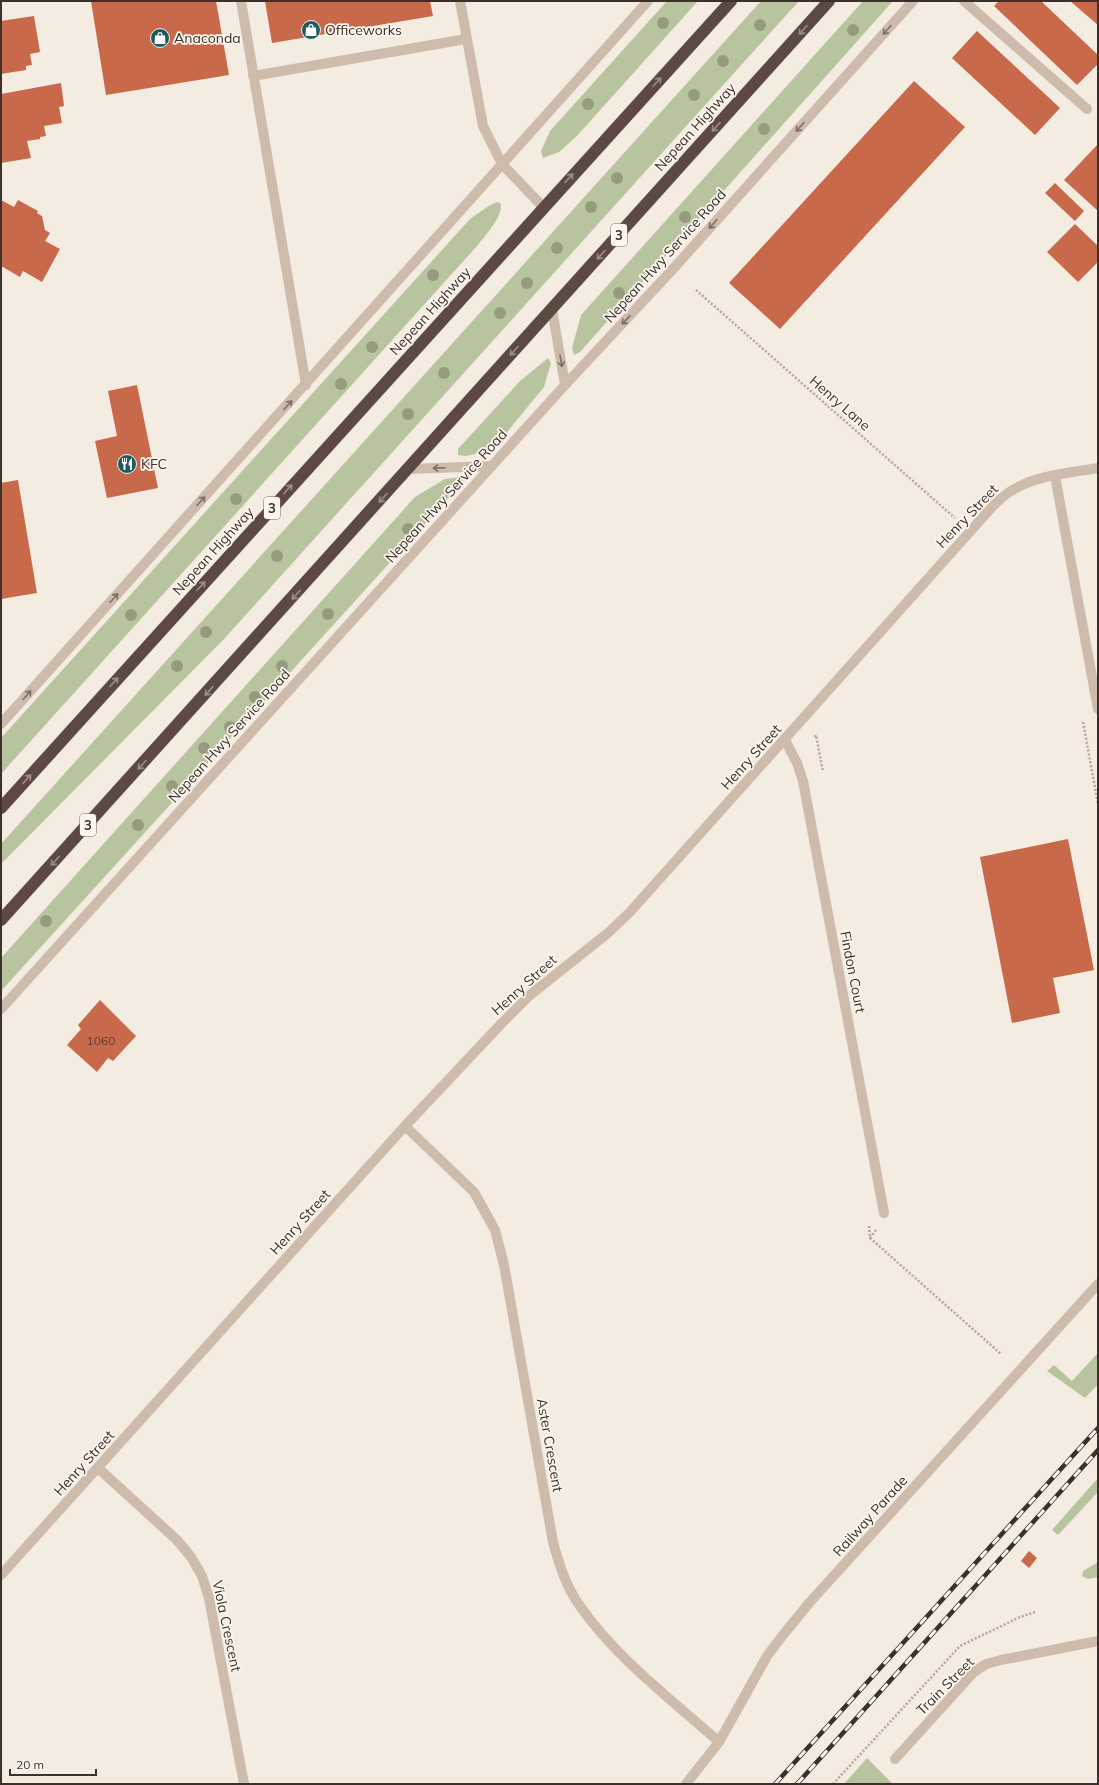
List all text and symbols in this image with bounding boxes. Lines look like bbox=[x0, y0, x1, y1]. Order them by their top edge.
shop icon: Officeworks bbox=[300, 19, 322, 41]
place label: Officeworks bbox=[325, 21, 402, 39]
one-way arrow bbox=[798, 25, 808, 35]
one-way arrow bbox=[882, 25, 891, 35]
shop icon: Anaconda bbox=[149, 27, 171, 49]
place label: Anaconda bbox=[174, 29, 241, 47]
one-way arrow bbox=[652, 78, 661, 88]
street label: Nepean Highway bbox=[651, 79, 740, 175]
one-way arrow bbox=[712, 121, 721, 131]
one-way arrow bbox=[795, 122, 805, 132]
one-way arrow bbox=[565, 173, 574, 184]
street label: Nepean Hwy Service Road bbox=[600, 186, 730, 326]
one-way arrow bbox=[709, 219, 718, 229]
road number: 3 bbox=[611, 224, 627, 246]
one-way arrow bbox=[597, 249, 606, 259]
street label: Nepean Highway bbox=[386, 263, 475, 359]
one-way arrow bbox=[621, 315, 630, 325]
one-way arrow bbox=[510, 346, 519, 356]
one-way arrow bbox=[557, 354, 565, 367]
street label: Henry Lane bbox=[806, 372, 874, 434]
one-way arrow bbox=[283, 400, 292, 410]
street label: Nepean Hwy Service Road bbox=[381, 426, 511, 566]
restaurant icon: KFC bbox=[116, 453, 138, 475]
place label: KFC bbox=[141, 455, 167, 473]
one-way arrow bbox=[433, 464, 446, 472]
street label: Henry Street bbox=[932, 480, 1002, 552]
one-way arrow bbox=[284, 484, 293, 495]
one-way arrow bbox=[378, 493, 387, 503]
one-way arrow bbox=[196, 497, 205, 507]
road number: 3 bbox=[264, 497, 280, 519]
street label: Nepean Highway bbox=[169, 503, 258, 599]
one-way arrow bbox=[197, 581, 206, 591]
one-way arrow bbox=[292, 589, 301, 599]
one-way arrow bbox=[109, 593, 119, 603]
street label: Nepean Hwy Service Road bbox=[164, 666, 294, 806]
one-way arrow bbox=[110, 677, 119, 688]
one-way arrow bbox=[204, 686, 214, 696]
one-way arrow bbox=[22, 690, 32, 700]
street label: Henry Street bbox=[717, 720, 785, 793]
one-way arrow bbox=[137, 760, 147, 770]
one-way arrow bbox=[22, 774, 32, 784]
road number: 3 bbox=[80, 814, 96, 836]
one-way arrow bbox=[50, 856, 59, 867]
street label: Findon Court bbox=[836, 929, 870, 1015]
street label: Henry Street bbox=[488, 951, 561, 1019]
house number: 1060 bbox=[87, 1033, 115, 1048]
street label: Henry Street bbox=[266, 1185, 334, 1258]
street label: Aster Crescent bbox=[533, 1397, 567, 1493]
street label: Henry Street bbox=[50, 1426, 118, 1499]
street label: Railway Parade bbox=[829, 1472, 911, 1560]
street label: Viola Crescent bbox=[209, 1579, 246, 1674]
street label: Train Street bbox=[912, 1653, 978, 1719]
scale bar bbox=[10, 1751, 96, 1777]
text: 20 m bbox=[16, 1757, 44, 1772]

